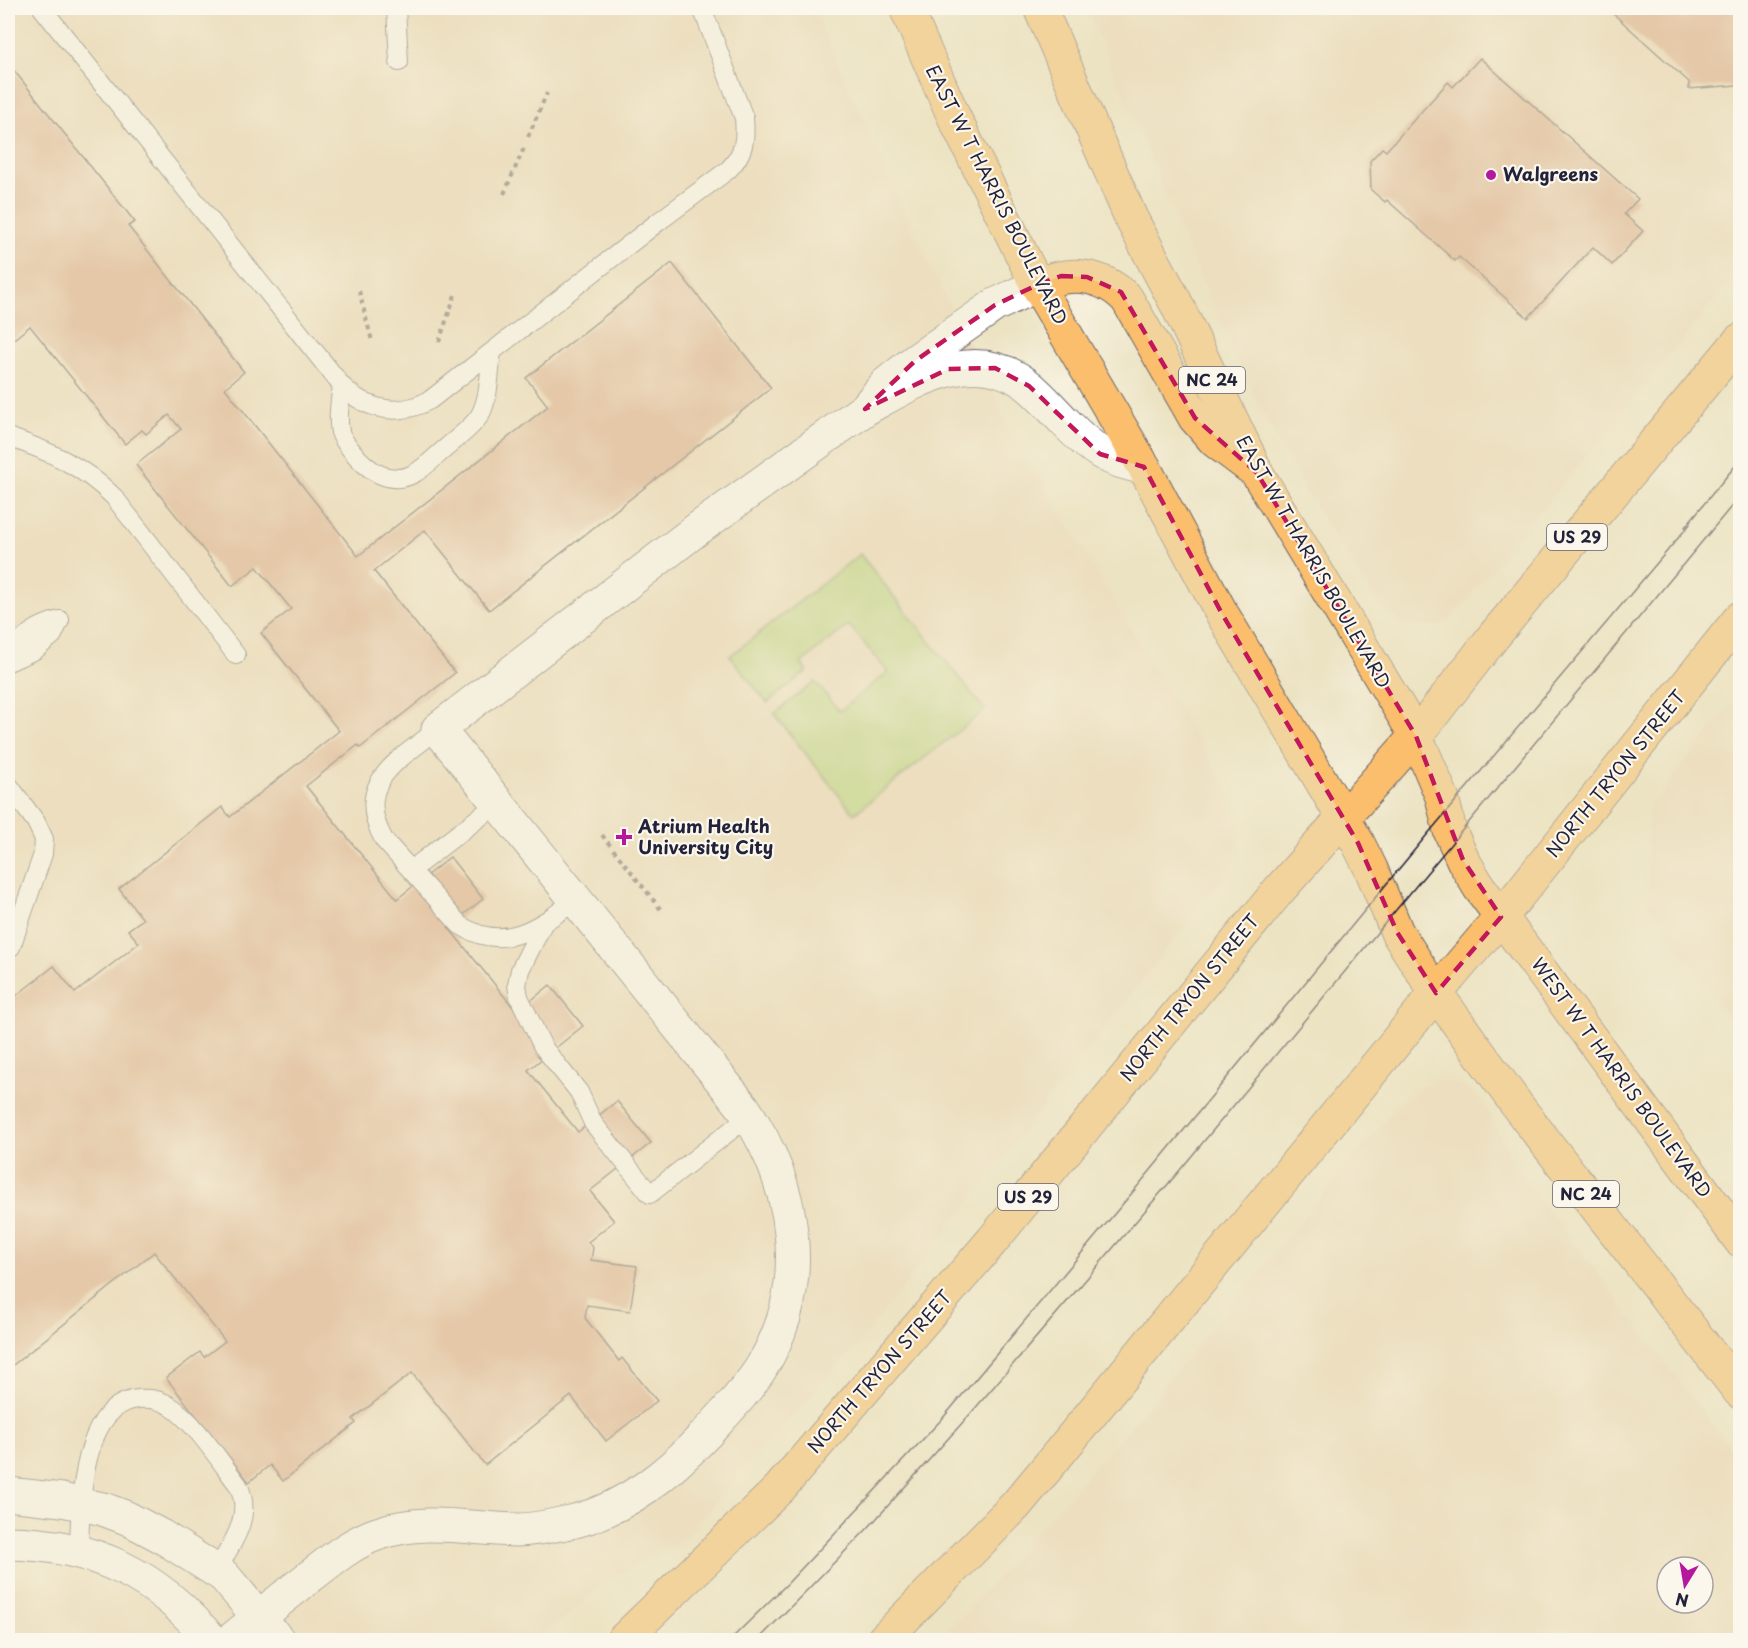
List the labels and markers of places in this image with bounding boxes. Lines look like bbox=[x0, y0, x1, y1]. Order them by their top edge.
place label: Walgreens bbox=[1503, 160, 1599, 187]
marker: Walgreens bbox=[1484, 168, 1498, 182]
place label: Atrium Health University City bbox=[637, 812, 773, 860]
marker: Atrium Health University City bbox=[615, 828, 633, 846]

